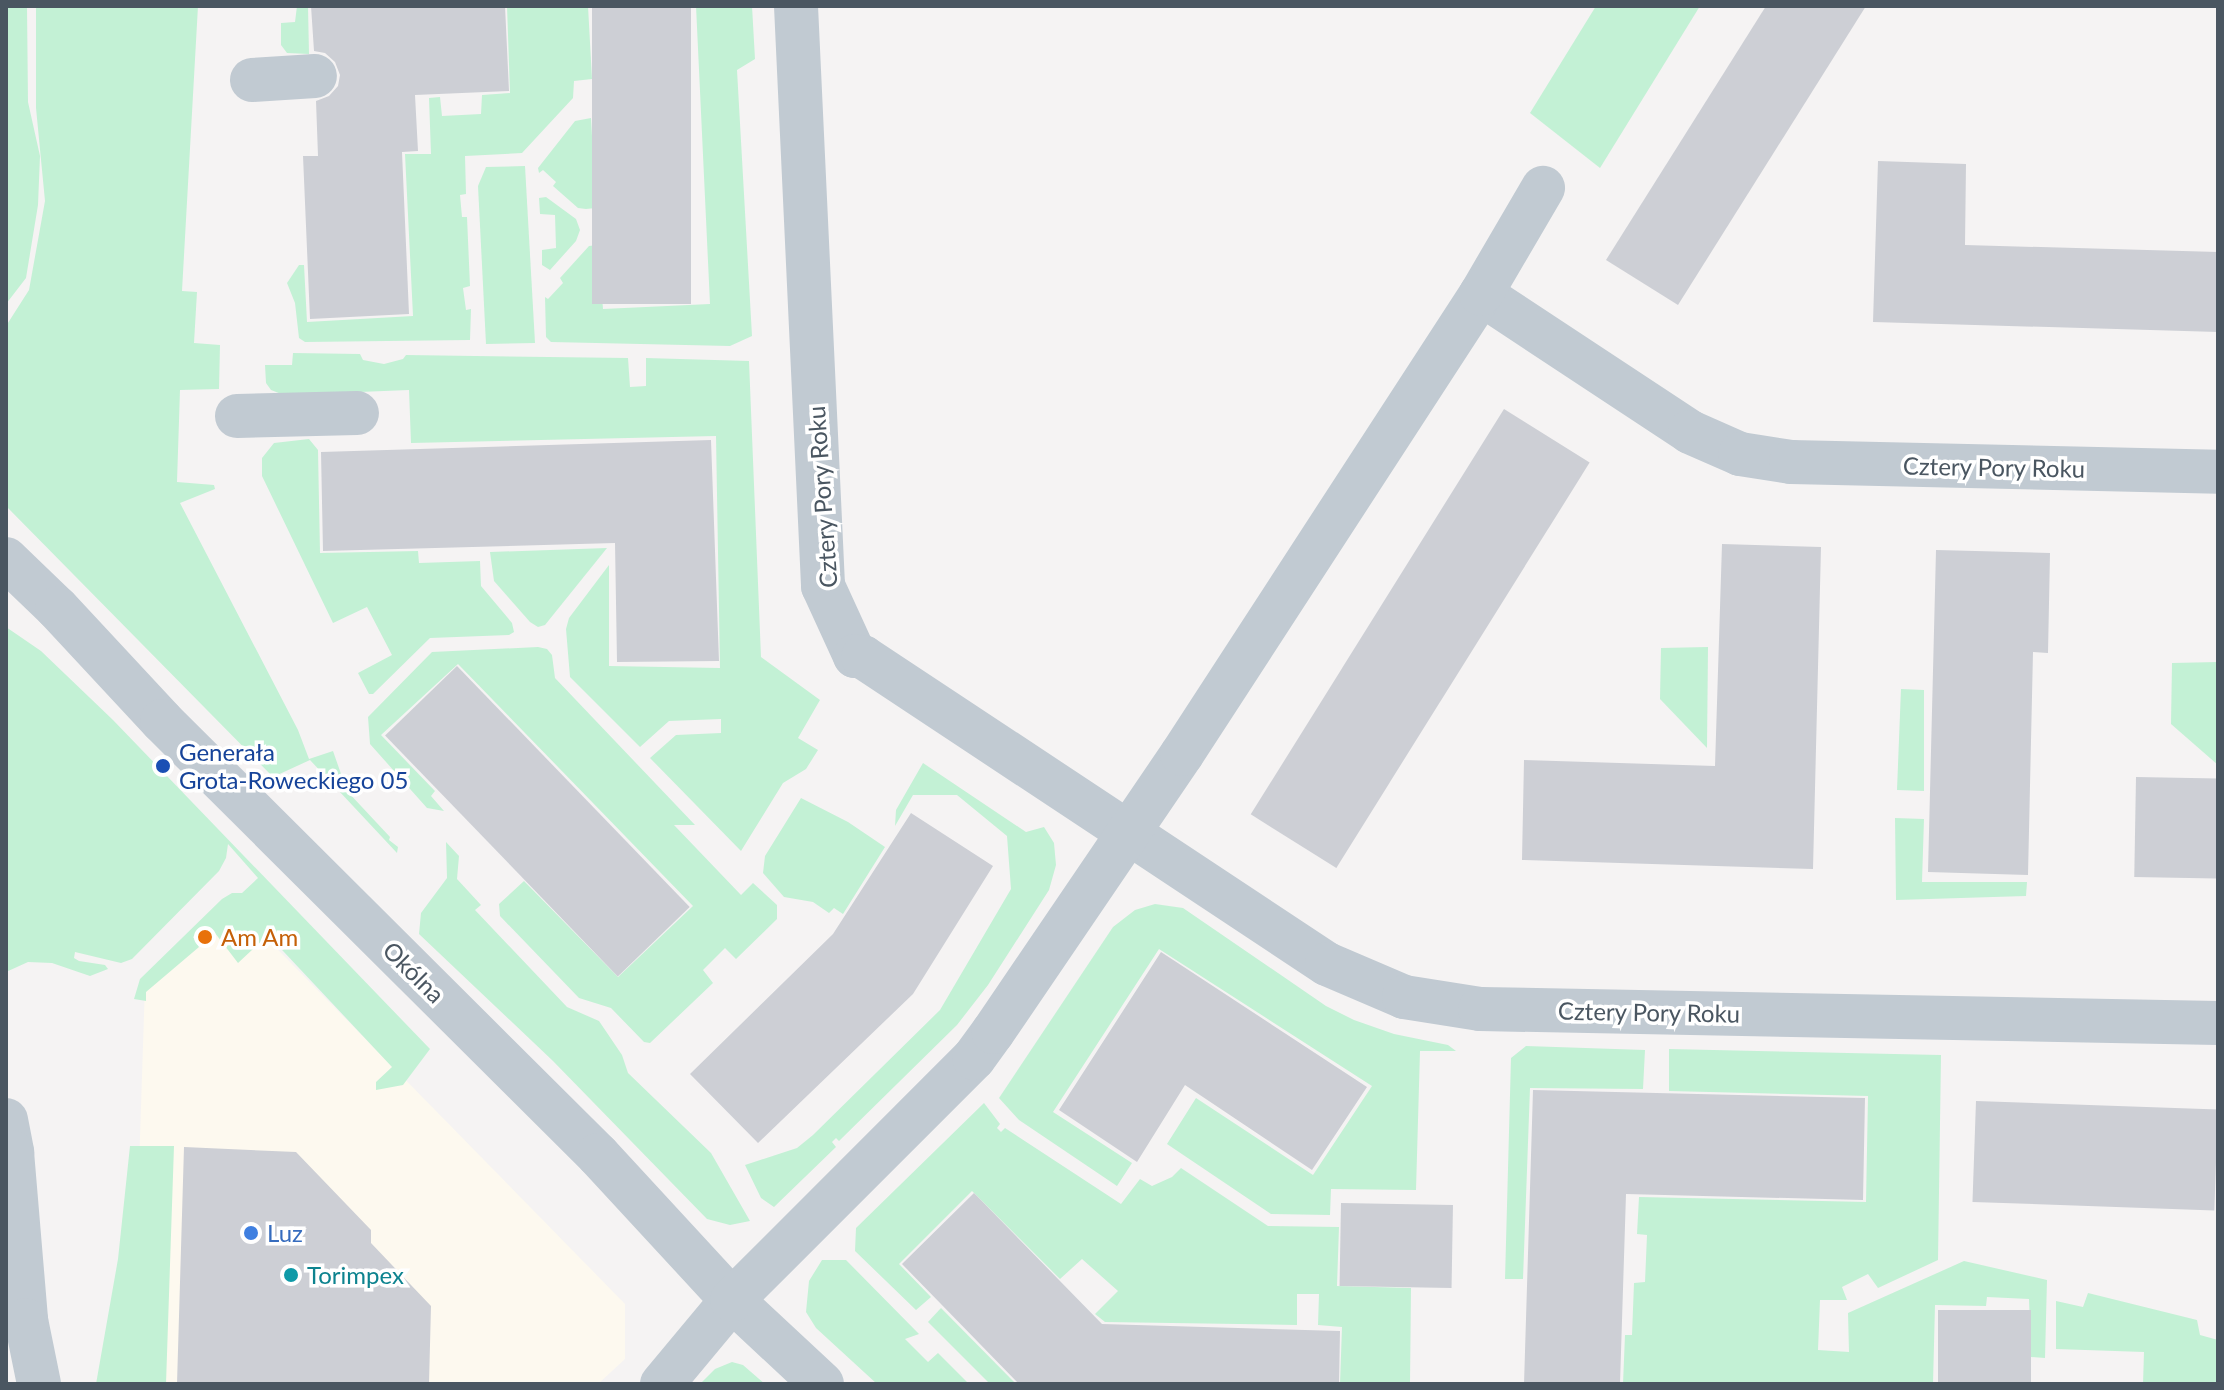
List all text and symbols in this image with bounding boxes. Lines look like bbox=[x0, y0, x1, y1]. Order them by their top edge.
street label: Cztery Pory Roku bbox=[801, 405, 843, 589]
street label: Cztery Pory Roku bbox=[1902, 451, 2086, 483]
place label: Generała Grota-Roweckiego 05 bbox=[179, 738, 408, 794]
marker: Generała Grota-Roweckiego 05 bbox=[154, 757, 172, 775]
place label: Am Am bbox=[221, 923, 299, 951]
marker: Am Am bbox=[196, 928, 214, 946]
street label: Okólna bbox=[377, 935, 451, 1009]
street label: Cztery Pory Roku bbox=[1557, 996, 1741, 1028]
place label: Luz bbox=[267, 1219, 303, 1247]
marker: Luz bbox=[242, 1224, 260, 1242]
place label: Torimpex bbox=[307, 1261, 404, 1289]
marker: Torimpex bbox=[282, 1266, 300, 1284]

